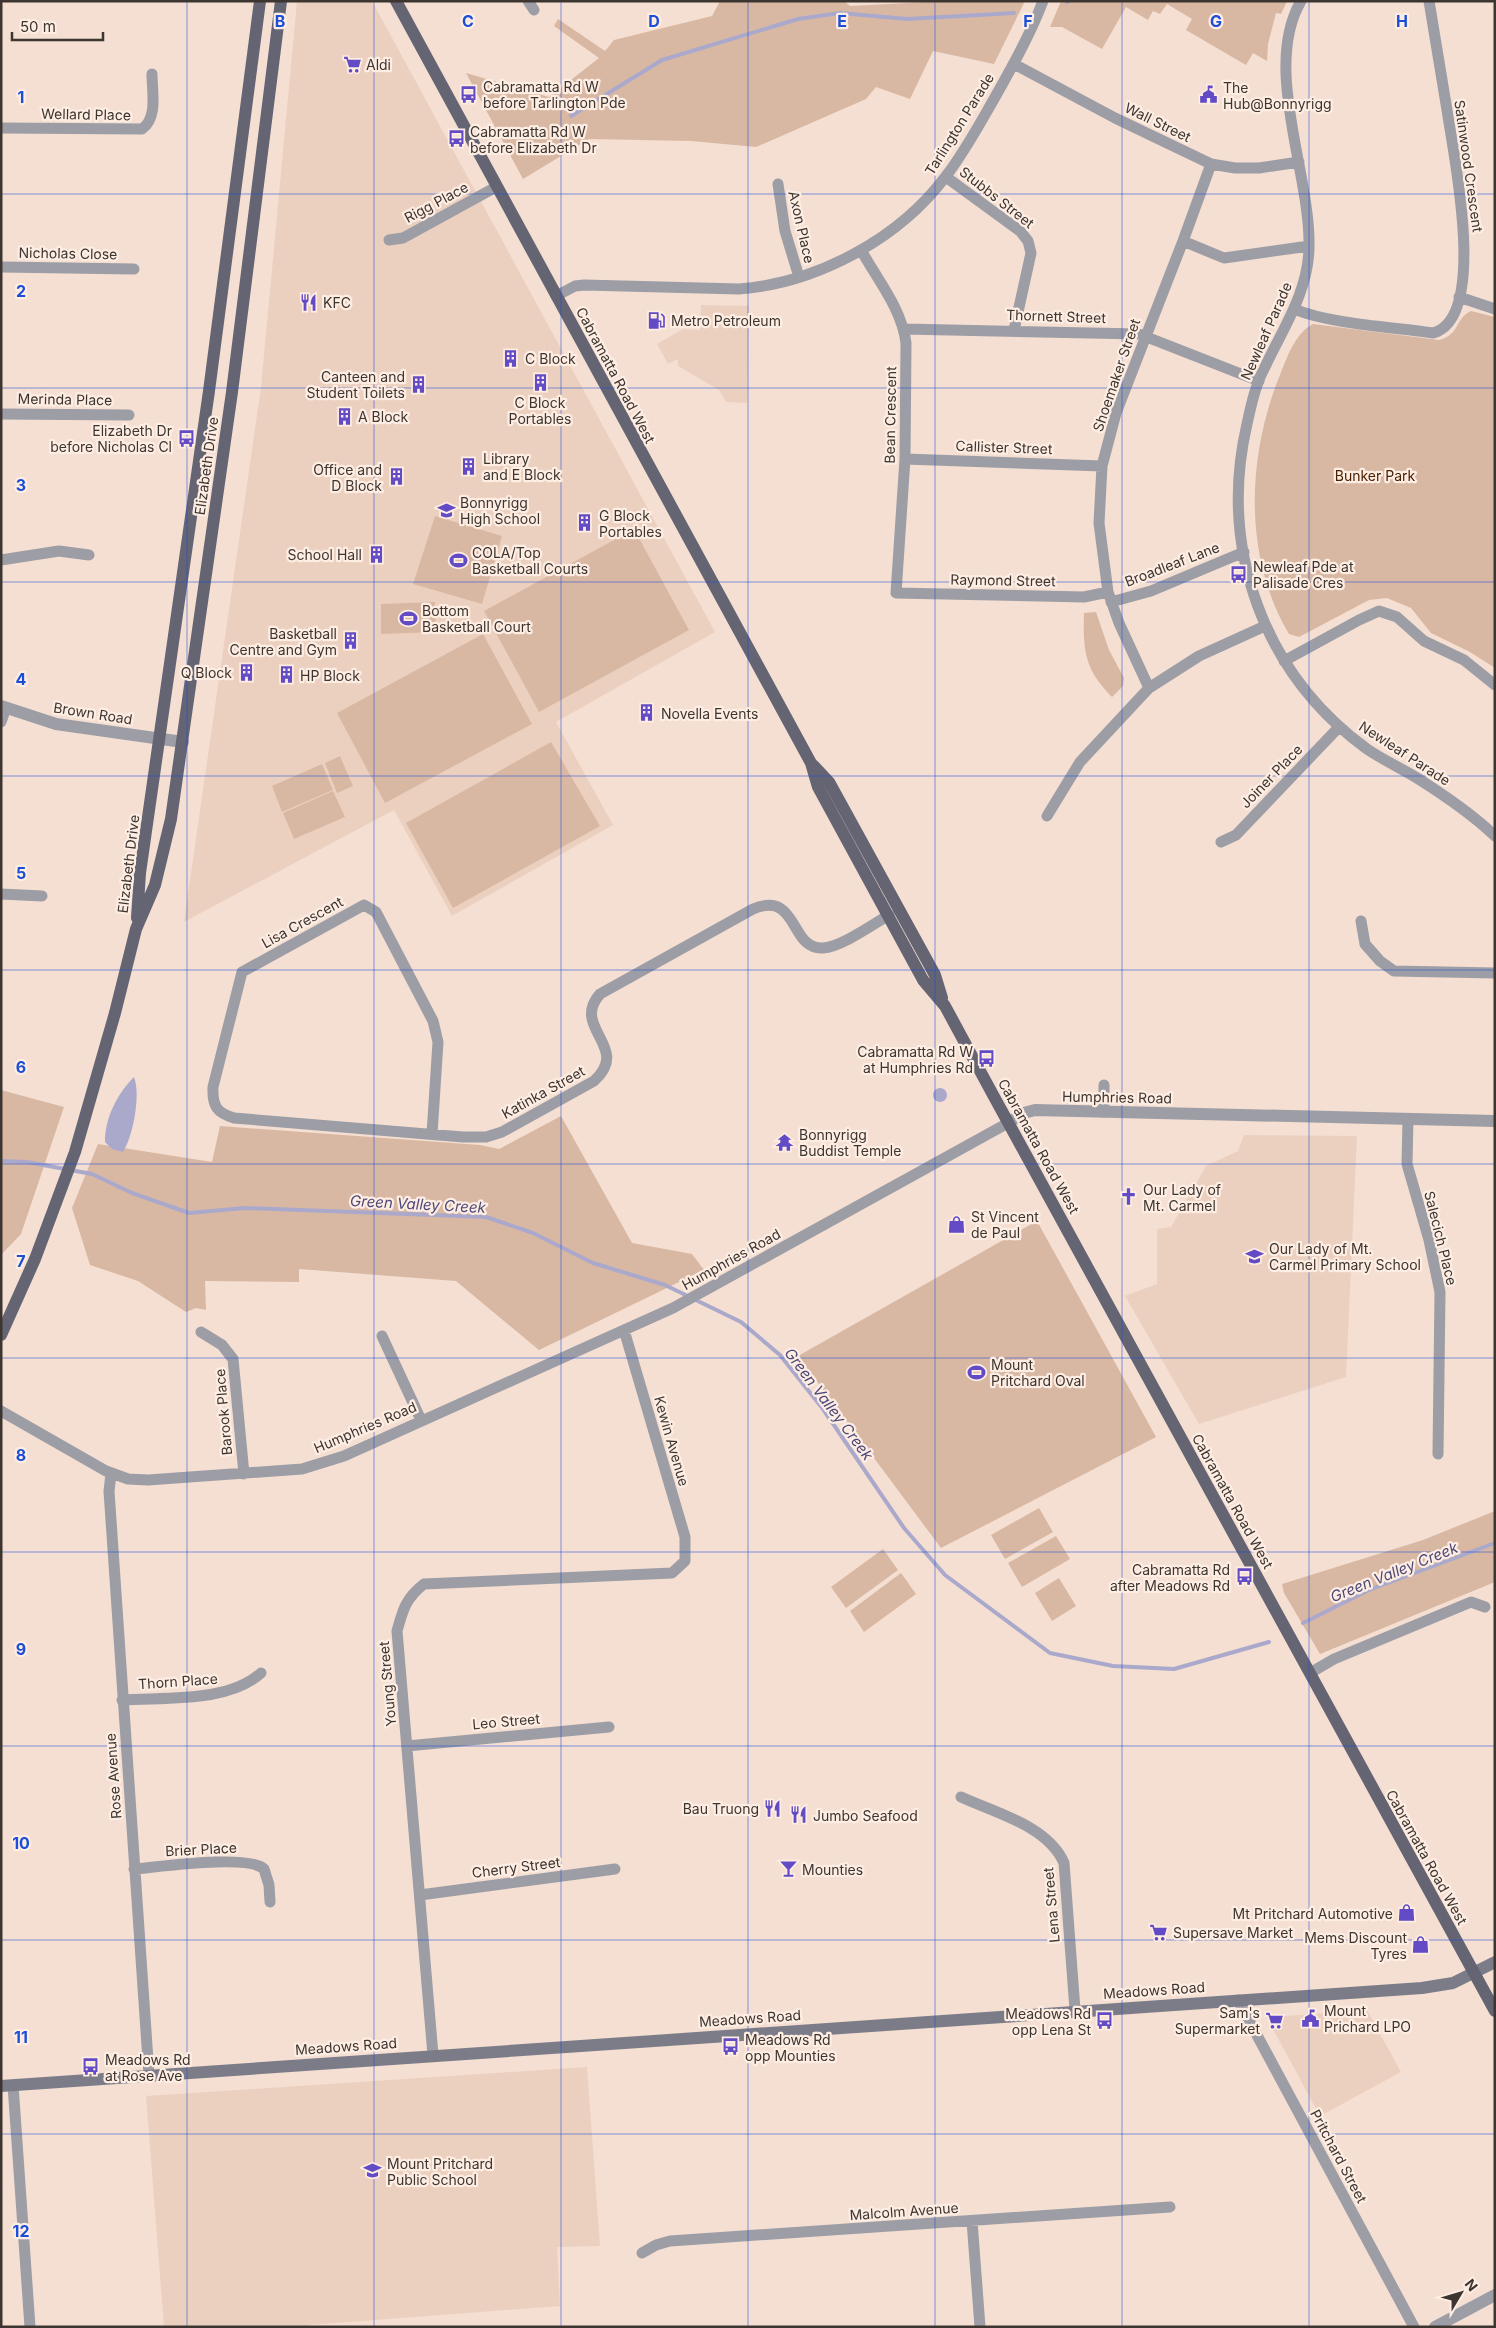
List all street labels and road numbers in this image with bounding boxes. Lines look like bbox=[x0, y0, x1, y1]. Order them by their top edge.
street label: Tarlington Parade bbox=[921, 70, 997, 178]
street label: Wall Street bbox=[1122, 99, 1194, 145]
street label: Satinwood Crescent bbox=[1451, 99, 1487, 234]
street label: Wellard Place bbox=[41, 105, 131, 123]
street label: Stubbs Street bbox=[956, 163, 1038, 232]
street label: Rigg Place bbox=[401, 178, 471, 226]
street label: Axon Place bbox=[785, 189, 819, 265]
street label: Nicholas Close bbox=[18, 244, 118, 262]
street label: Newleaf Parade bbox=[1237, 279, 1295, 383]
street label: Cabramatta Road West bbox=[573, 304, 659, 446]
street label: Thornett Street bbox=[1006, 306, 1107, 326]
street label: Shoemaker Street bbox=[1089, 316, 1143, 434]
street label: Bean Crescent bbox=[881, 366, 899, 464]
street label: Merinda Place bbox=[18, 390, 112, 408]
street label: Elizabeth Drive bbox=[191, 416, 221, 516]
street label: Callister Street bbox=[955, 437, 1053, 457]
street label: Broadleaf Lane bbox=[1122, 538, 1222, 590]
street label: Raymond Street bbox=[950, 571, 1056, 589]
street label: Brown Road bbox=[52, 698, 134, 728]
street label: Newleaf Parade bbox=[1356, 717, 1454, 789]
street label: Joiner Place bbox=[1236, 741, 1306, 811]
street label: Elizabeth Drive bbox=[114, 814, 142, 914]
street label: Lisa Crescent bbox=[258, 892, 346, 951]
street label: Katinka Street bbox=[498, 1062, 588, 1122]
street label: Cabramatta Road West bbox=[995, 1076, 1083, 1217]
street label: Humphries Road bbox=[1062, 1088, 1172, 1106]
street label: Salecich Place bbox=[1421, 1189, 1461, 1287]
street label: Humphries Road bbox=[679, 1225, 783, 1293]
street label: Barook Place bbox=[211, 1368, 235, 1456]
street label: Kewin Avenue bbox=[651, 1394, 693, 1488]
street label: Humphries Road bbox=[311, 1398, 419, 1456]
street label: Cabramatta Road West bbox=[1189, 1431, 1277, 1572]
street label: Young Street bbox=[375, 1640, 399, 1727]
street label: Thorn Place bbox=[138, 1670, 218, 1692]
street label: Leo Street bbox=[471, 1710, 541, 1732]
street label: Rose Avenue bbox=[102, 1733, 124, 1819]
street label: Cabramatta Road West bbox=[1383, 1787, 1471, 1928]
street label: Brier Place bbox=[165, 1839, 237, 1859]
street label: Cherry Street bbox=[471, 1853, 562, 1881]
street label: Lena Street bbox=[1039, 1866, 1063, 1943]
street label: Meadows Road bbox=[1102, 1978, 1206, 2002]
street label: Meadows Road bbox=[698, 2006, 802, 2030]
street label: Meadows Road bbox=[294, 2034, 398, 2058]
street label: Pritchard Street bbox=[1307, 2106, 1371, 2206]
street label: Malcolm Avenue bbox=[849, 2199, 959, 2223]

